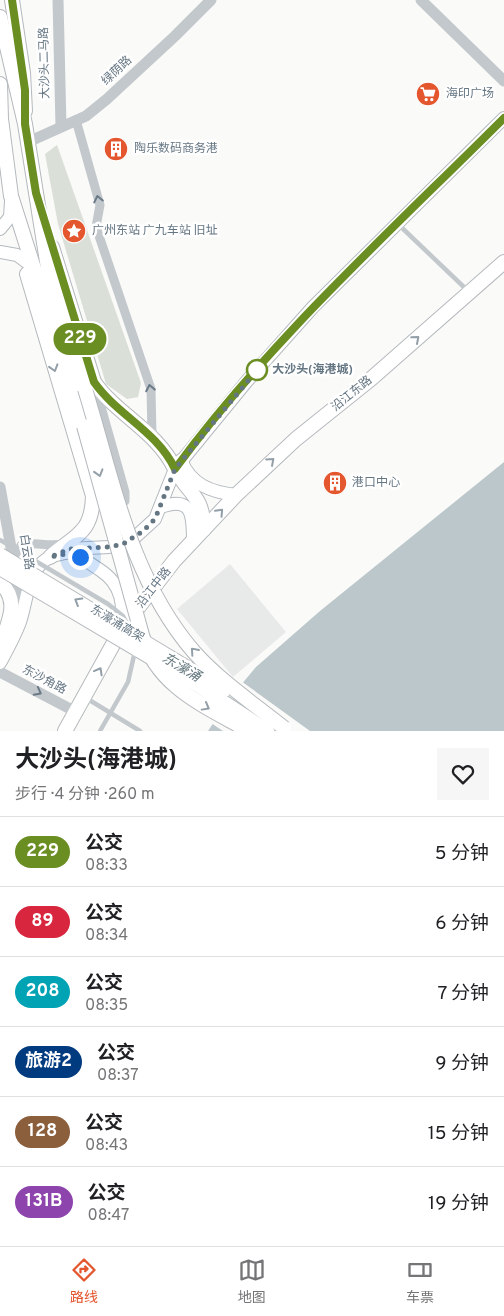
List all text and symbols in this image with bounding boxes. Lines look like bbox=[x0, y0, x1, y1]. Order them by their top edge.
street label: 大沙头二马路 bbox=[36, 27, 54, 99]
street label: 绿荫路 bbox=[98, 53, 136, 89]
supermarket icon: 海印广场 bbox=[415, 81, 441, 107]
place label: 海印广场 bbox=[446, 86, 494, 102]
building icon: 陶乐数码商务港 bbox=[103, 136, 129, 162]
place label: 陶乐数码商务港 bbox=[134, 141, 218, 157]
one-way arrow bbox=[93, 195, 103, 204]
place icon: 广州东站 广九车站 旧址 bbox=[61, 218, 87, 244]
place label: 广州东站 广九车站 旧址 bbox=[92, 223, 218, 239]
line badge: 229 bbox=[51, 323, 109, 355]
text: 229 bbox=[63, 327, 97, 350]
one-way arrow bbox=[410, 337, 419, 345]
marker: 大沙头(海港城) bbox=[246, 359, 268, 381]
place label: 大沙头(海港城) bbox=[272, 362, 353, 378]
one-way arrow bbox=[49, 364, 59, 372]
street label: 沿江东路 bbox=[328, 373, 376, 415]
one-way arrow bbox=[145, 383, 156, 392]
one-way arrow bbox=[266, 458, 275, 467]
one-way arrow bbox=[93, 468, 103, 476]
building icon: 港口中心 bbox=[322, 470, 348, 496]
place label: 港口中心 bbox=[352, 475, 400, 491]
one-way arrow bbox=[214, 508, 223, 517]
street label: 白云路 bbox=[15, 533, 37, 571]
your location bbox=[68, 545, 93, 570]
street label: 沿江中路 bbox=[133, 564, 175, 612]
one-way arrow bbox=[75, 598, 84, 608]
street label: 东濠涌高架 bbox=[87, 602, 147, 646]
one-way arrow bbox=[190, 647, 199, 656]
water label: 东濠涌 bbox=[159, 650, 205, 687]
street label: 东沙角路 bbox=[19, 662, 69, 698]
one-way arrow bbox=[92, 668, 102, 677]
one-way arrow bbox=[33, 686, 42, 696]
one-way arrow bbox=[200, 701, 209, 711]
text: 大沙头(海港城) bbox=[15, 746, 177, 776]
button: heart bbox=[437, 748, 489, 800]
text: 步行 · 4 分钟 · 260 m bbox=[15, 785, 155, 805]
text: 公交 bbox=[85, 832, 123, 856]
text: 229 bbox=[26, 840, 59, 863]
text: 5 分钟 bbox=[435, 842, 489, 866]
text: 08:33 bbox=[85, 856, 128, 876]
text: 公交 bbox=[85, 902, 123, 926]
text: 89 bbox=[31, 910, 54, 933]
text: 6 分钟 bbox=[435, 912, 489, 936]
text: 08:34 bbox=[85, 926, 128, 946]
text: 公交 bbox=[85, 972, 123, 996]
text: 208 bbox=[25, 980, 60, 1003]
text: 7 分钟 bbox=[437, 982, 489, 1006]
text: 08:35 bbox=[85, 996, 128, 1016]
text: 公交 bbox=[97, 1042, 135, 1066]
text: 旅游2 bbox=[25, 1050, 72, 1073]
text: 9 分钟 bbox=[435, 1052, 489, 1076]
text: 08:37 bbox=[97, 1066, 139, 1086]
text: 公交 bbox=[85, 1112, 123, 1136]
text: 128 bbox=[28, 1120, 57, 1143]
text: 15 分钟 bbox=[428, 1122, 489, 1146]
text: 08:43 bbox=[85, 1136, 128, 1156]
text: 公交 bbox=[88, 1182, 126, 1206]
text: 131B bbox=[25, 1190, 63, 1213]
text: 19 分钟 bbox=[428, 1192, 489, 1216]
text: 08:47 bbox=[88, 1206, 129, 1226]
tab: 路线 bbox=[70, 1256, 98, 1307]
tab: 地图 bbox=[238, 1256, 266, 1307]
tab: 车票 bbox=[406, 1256, 434, 1307]

